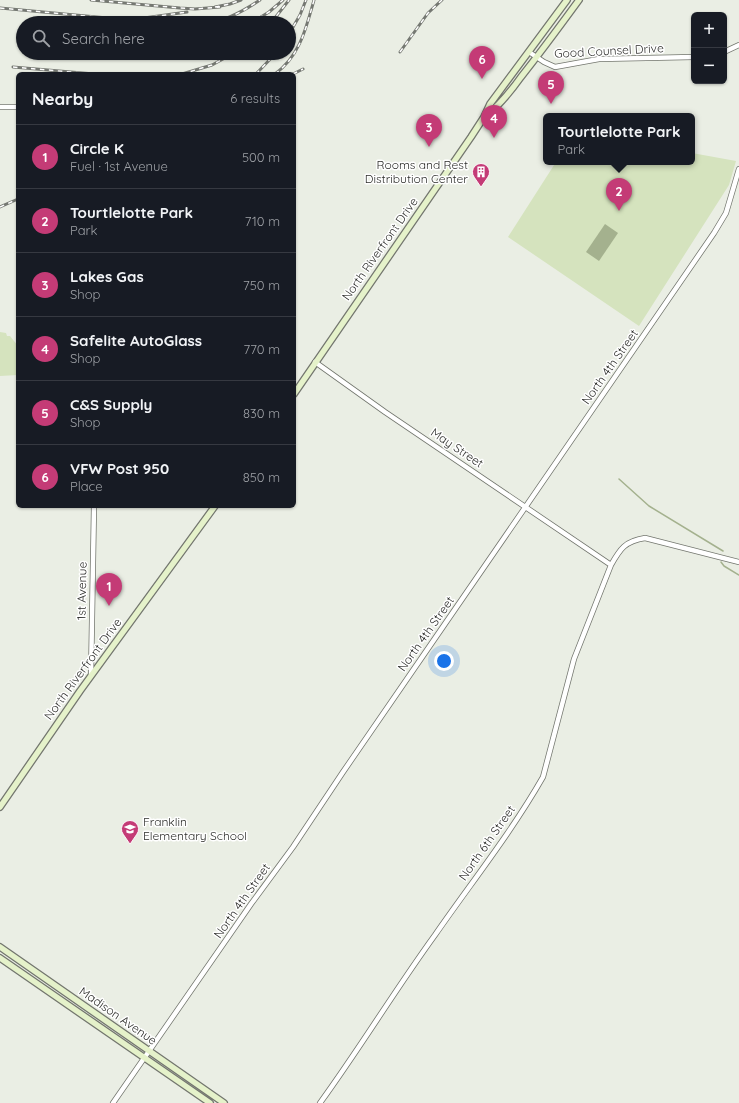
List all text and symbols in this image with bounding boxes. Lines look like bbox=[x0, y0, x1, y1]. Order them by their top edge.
map controls bbox=[691, 12, 727, 84]
button: + bbox=[691, 12, 727, 48]
search box bbox=[16, 16, 296, 60]
icon: search bbox=[30, 27, 52, 49]
text: Search here bbox=[62, 29, 145, 48]
street label: Good Counsel Drive bbox=[554, 40, 664, 61]
pin: 6 bbox=[469, 46, 495, 79]
button: − bbox=[691, 48, 727, 84]
pin: 5 bbox=[538, 71, 564, 104]
text: Nearby bbox=[32, 88, 93, 109]
text: 6 results bbox=[230, 90, 280, 106]
pin: 4 bbox=[481, 105, 507, 138]
popup bbox=[543, 113, 695, 165]
pin: 3 bbox=[416, 114, 442, 147]
text: Tourtlelotte Park bbox=[557, 122, 681, 141]
text: Circle K bbox=[70, 139, 124, 158]
text: Park bbox=[557, 141, 585, 157]
text: 1 bbox=[42, 149, 48, 165]
text: 500 m bbox=[242, 149, 280, 165]
place label: Rooms and Rest Distribution Center bbox=[365, 157, 468, 186]
text: Fuel · 1st Avenue bbox=[70, 158, 168, 174]
building icon: Rooms and Rest Distribution Center bbox=[471, 162, 491, 187]
pin: 2 bbox=[606, 178, 632, 211]
street label: North Riverfront Drive bbox=[338, 194, 421, 303]
text: Tourtlelotte Park bbox=[70, 203, 193, 222]
text: 2 bbox=[41, 213, 49, 229]
text: 710 m bbox=[245, 213, 280, 229]
text: Park bbox=[70, 222, 98, 238]
text: Lakes Gas bbox=[70, 267, 144, 286]
text: 3 bbox=[42, 277, 48, 293]
text: 750 m bbox=[243, 277, 280, 293]
text: Shop bbox=[70, 286, 100, 302]
street label: North 4th Street bbox=[578, 326, 641, 407]
text: Safelite AutoGlass bbox=[70, 331, 202, 350]
text: 4 bbox=[41, 341, 49, 357]
text: 770 m bbox=[244, 341, 280, 357]
text: Shop bbox=[70, 350, 100, 366]
text: C&S Supply bbox=[70, 395, 152, 414]
text: 5 bbox=[41, 405, 49, 421]
text: 830 m bbox=[243, 405, 280, 421]
text: Shop bbox=[70, 414, 100, 430]
street label: May Street bbox=[428, 425, 486, 471]
text: VFW Post 950 bbox=[70, 459, 169, 478]
text: 6 bbox=[41, 469, 49, 485]
text: 850 m bbox=[243, 469, 280, 485]
text: Place bbox=[70, 478, 103, 494]
street label: 1st Avenue bbox=[73, 561, 90, 620]
pin: 1 bbox=[96, 573, 122, 606]
street label: North 4th Street bbox=[394, 593, 457, 674]
street label: North Riverfront Drive bbox=[41, 615, 125, 723]
your location bbox=[434, 651, 454, 671]
street label: North 6th Street bbox=[455, 802, 518, 883]
place label: Franklin Elementary School bbox=[143, 814, 247, 843]
school or university icon: Franklin Elementary School bbox=[120, 819, 140, 844]
street label: North 4th Street bbox=[210, 860, 273, 941]
street label: Madison Avenue bbox=[77, 983, 160, 1048]

